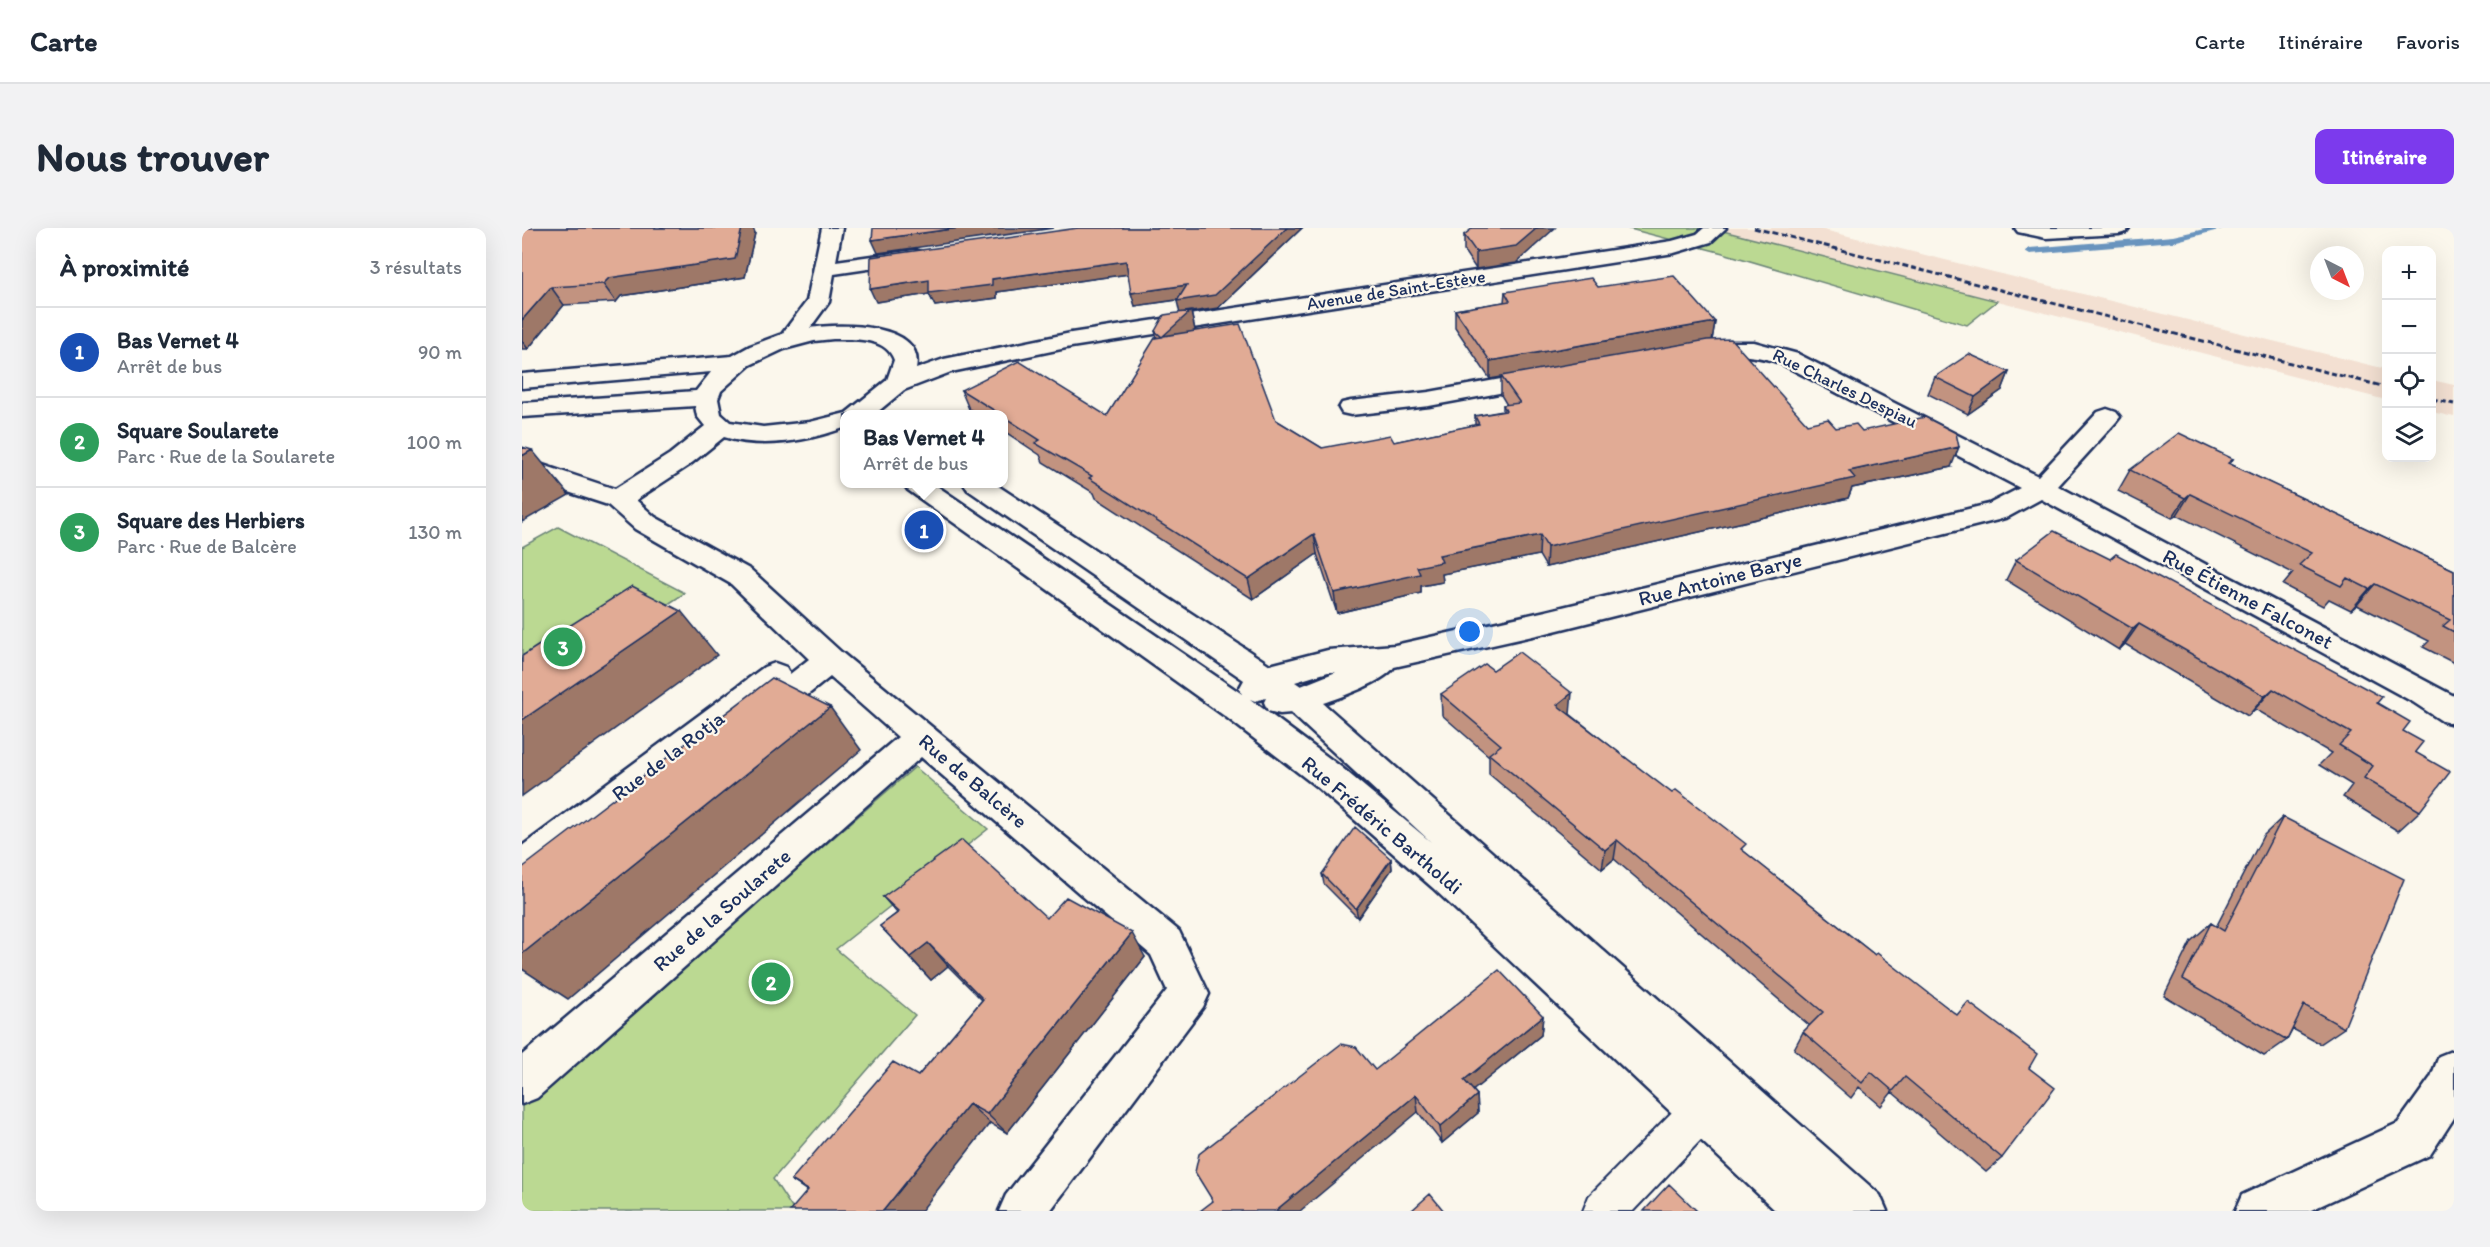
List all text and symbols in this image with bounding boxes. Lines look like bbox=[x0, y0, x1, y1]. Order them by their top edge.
text: Carte bbox=[30, 24, 97, 58]
text: Carte bbox=[2195, 29, 2245, 54]
text: Itinéraire bbox=[2278, 29, 2363, 54]
text: Favoris bbox=[2396, 29, 2460, 54]
button: Itinéraire bbox=[2315, 129, 2454, 184]
text: Nous trouver bbox=[36, 131, 269, 182]
north arrow bbox=[2310, 246, 2364, 300]
map controls bbox=[2382, 246, 2436, 462]
button: + bbox=[2382, 246, 2436, 300]
text: À proximité bbox=[60, 251, 189, 283]
text: 3 résultats bbox=[370, 255, 462, 279]
street label: Avenue de Saint-Estève bbox=[1305, 265, 1487, 315]
button: − bbox=[2382, 300, 2436, 354]
text: Bas Vernet 4 bbox=[117, 327, 239, 354]
text: 1 bbox=[75, 340, 84, 364]
text: 90 m bbox=[418, 340, 462, 364]
street label: Rue Charles Despiau bbox=[1769, 343, 1921, 433]
text: Arrêt de bus bbox=[117, 354, 222, 378]
button: locate bbox=[2382, 354, 2436, 408]
button: layers bbox=[2382, 408, 2436, 462]
popup bbox=[840, 410, 1008, 488]
text: Square Soularete bbox=[117, 417, 279, 444]
text: Bas Vernet 4 bbox=[863, 424, 985, 451]
text: 2 bbox=[74, 430, 85, 454]
text: 100 m bbox=[407, 430, 462, 454]
text: Parc · Rue de la Soularete bbox=[117, 444, 335, 468]
text: Arrêt de bus bbox=[863, 451, 968, 475]
text: Square des Herbiers bbox=[117, 507, 305, 534]
pin: 1 bbox=[904, 508, 944, 552]
text: 3 bbox=[74, 520, 85, 544]
text: 130 m bbox=[408, 520, 462, 544]
text: Parc · Rue de Balcère bbox=[117, 534, 297, 558]
street label: Rue Étienne Falconet bbox=[2159, 543, 2338, 654]
street label: Rue Antoine Barye bbox=[1636, 546, 1804, 611]
your location bbox=[1455, 617, 1484, 646]
pin: 3 bbox=[544, 624, 582, 670]
street label: Rue de la Rotja bbox=[607, 705, 729, 806]
street label: Rue de Balcère bbox=[914, 728, 1033, 833]
street label: Rue Frédéric Bartholdi bbox=[1297, 750, 1468, 899]
street label: Rue de la Soularete bbox=[648, 843, 796, 976]
pin: 2 bbox=[752, 960, 790, 1005]

